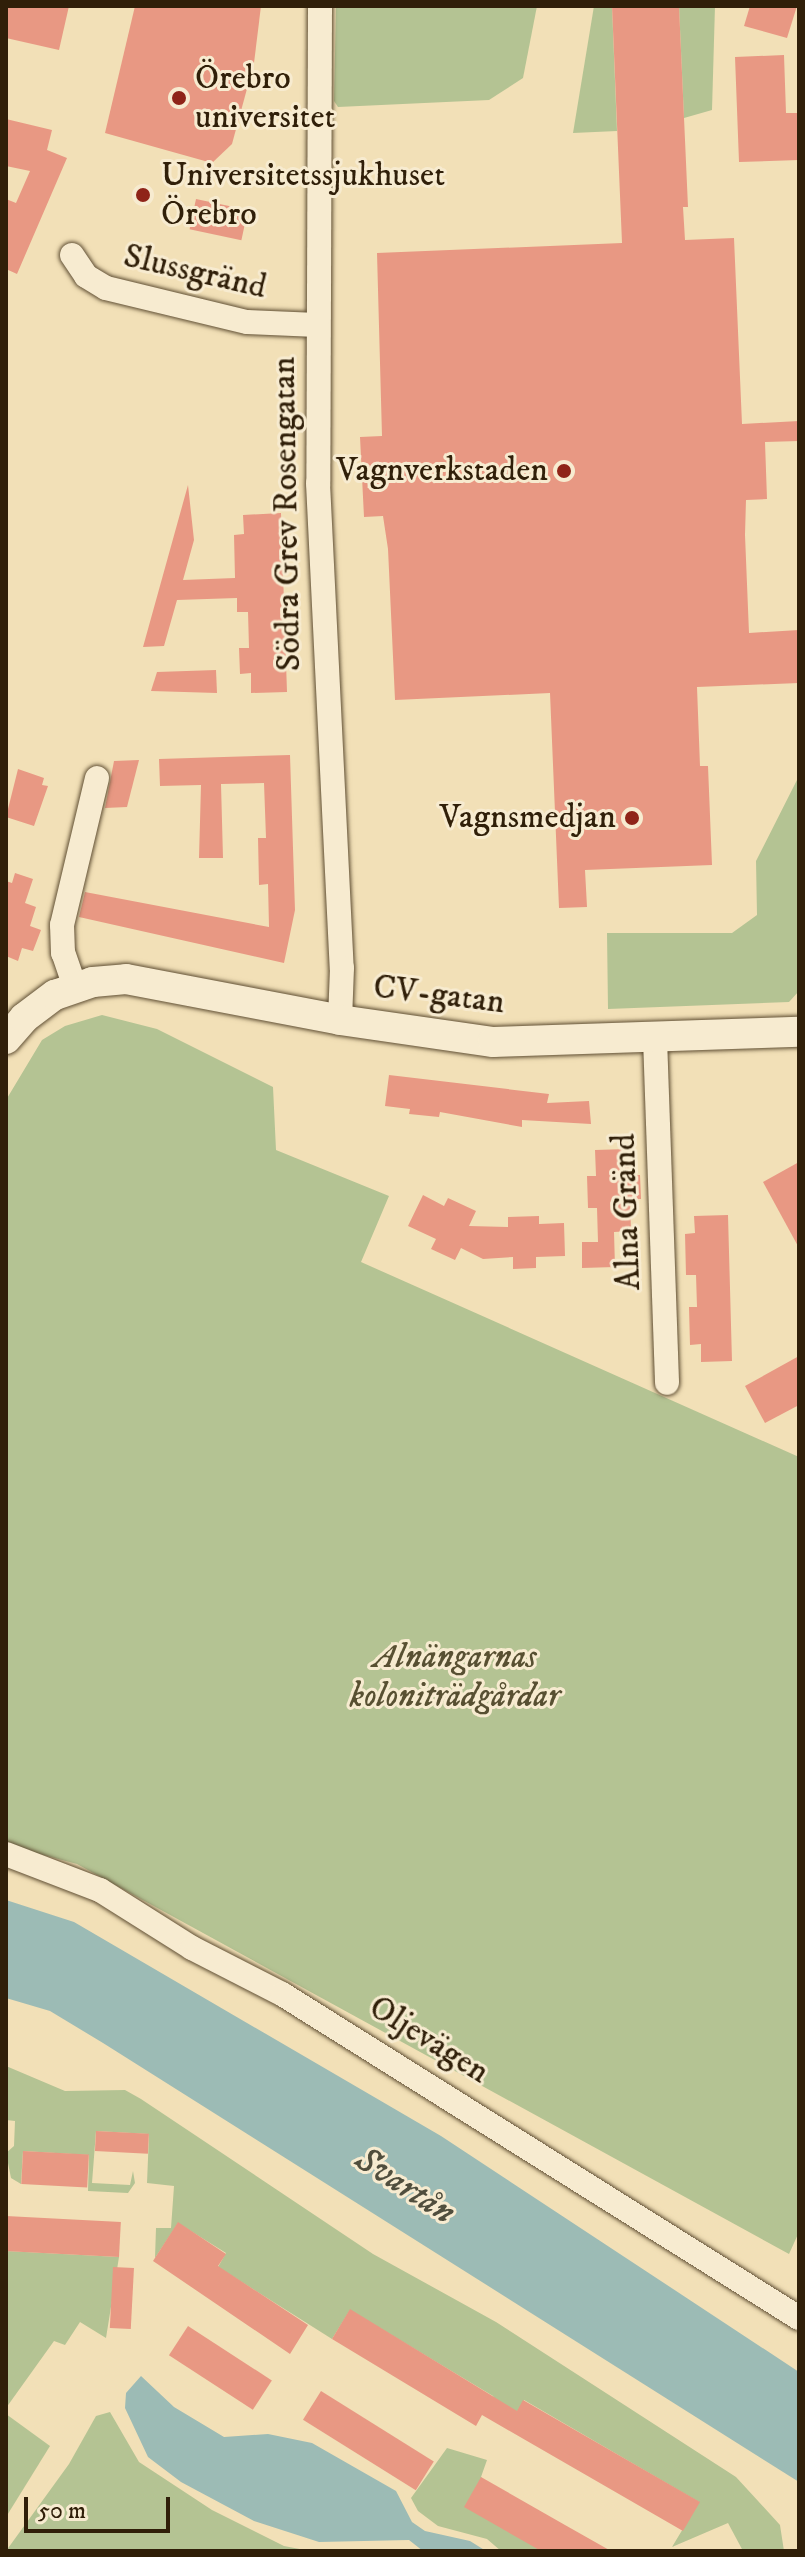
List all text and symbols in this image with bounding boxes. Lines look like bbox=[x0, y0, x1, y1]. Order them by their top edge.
place label: Örebro universitet bbox=[195, 58, 335, 138]
marker: Örebro universitet bbox=[170, 89, 188, 107]
place label: Universitetssjukhuset Örebro bbox=[161, 155, 445, 234]
marker: Universitetssjukhuset Örebro bbox=[132, 184, 154, 206]
street label: Slussgränd bbox=[120, 236, 270, 308]
street label: Södra Grev Rosengatan bbox=[264, 356, 310, 672]
place label: Vagnverkstaden bbox=[336, 451, 548, 491]
marker: Vagnverkstaden bbox=[555, 462, 573, 480]
place label: Vagnsmedjan bbox=[440, 798, 616, 838]
marker: Vagnsmedjan bbox=[623, 809, 641, 827]
street label: CV-gatan bbox=[371, 967, 507, 1023]
street label: Alna Gränd bbox=[604, 1133, 650, 1291]
park label: Alnängarnas koloniträdgårdar bbox=[350, 1637, 560, 1716]
street label: Oljevägen bbox=[361, 1987, 497, 2093]
water label: Svartån bbox=[347, 2138, 463, 2234]
scale bar bbox=[28, 2481, 174, 2531]
text: 50 m bbox=[38, 2496, 86, 2526]

